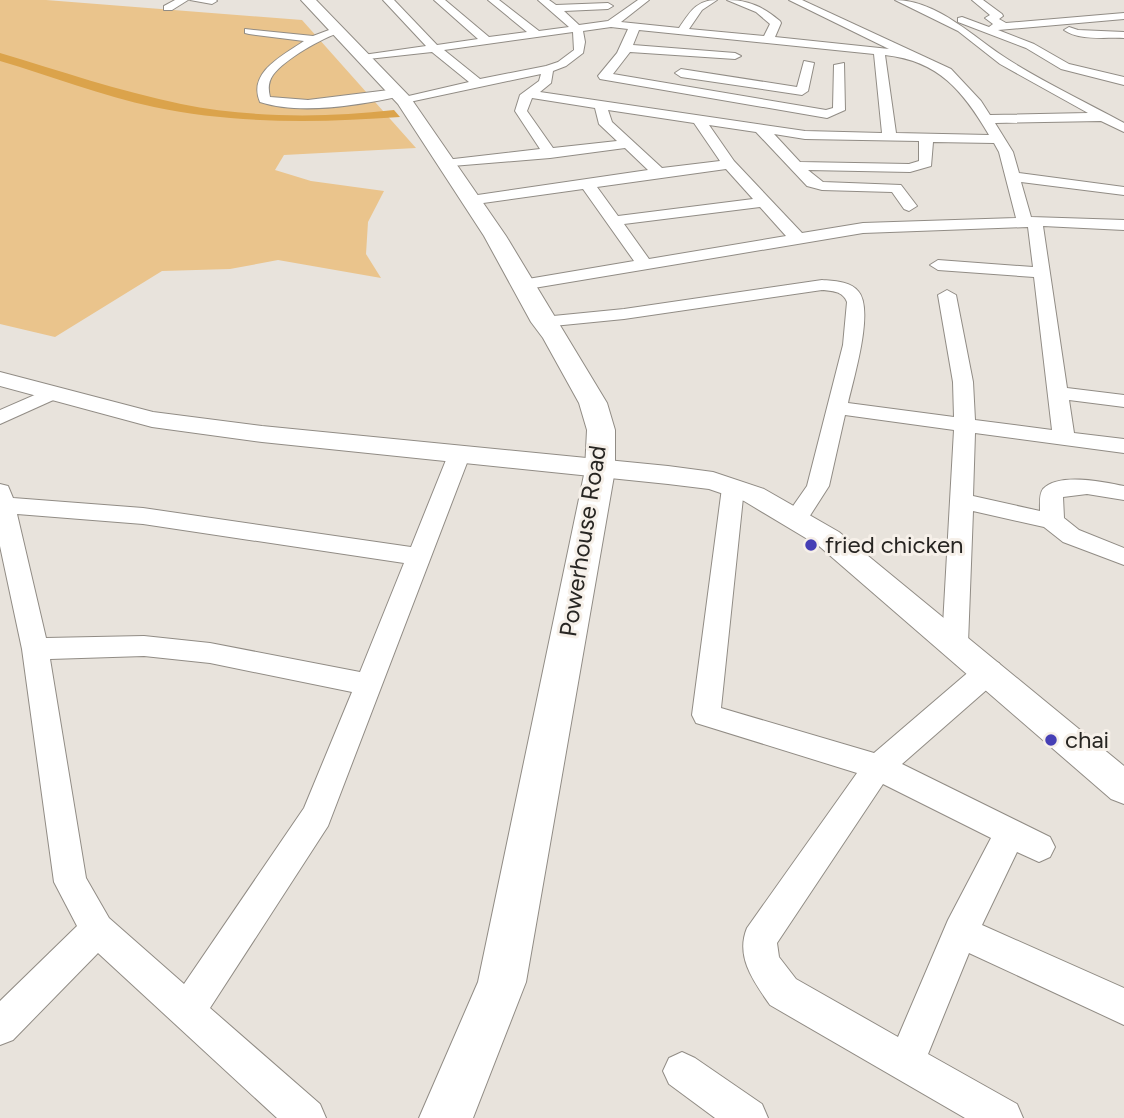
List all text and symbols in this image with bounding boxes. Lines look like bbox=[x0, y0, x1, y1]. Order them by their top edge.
street label: Powerhouse Road bbox=[553, 443, 612, 639]
place label: fried chicken bbox=[825, 530, 963, 559]
marker: fried chicken bbox=[803, 537, 819, 553]
place label: chai bbox=[1065, 725, 1109, 754]
marker: chai bbox=[1043, 732, 1059, 748]

